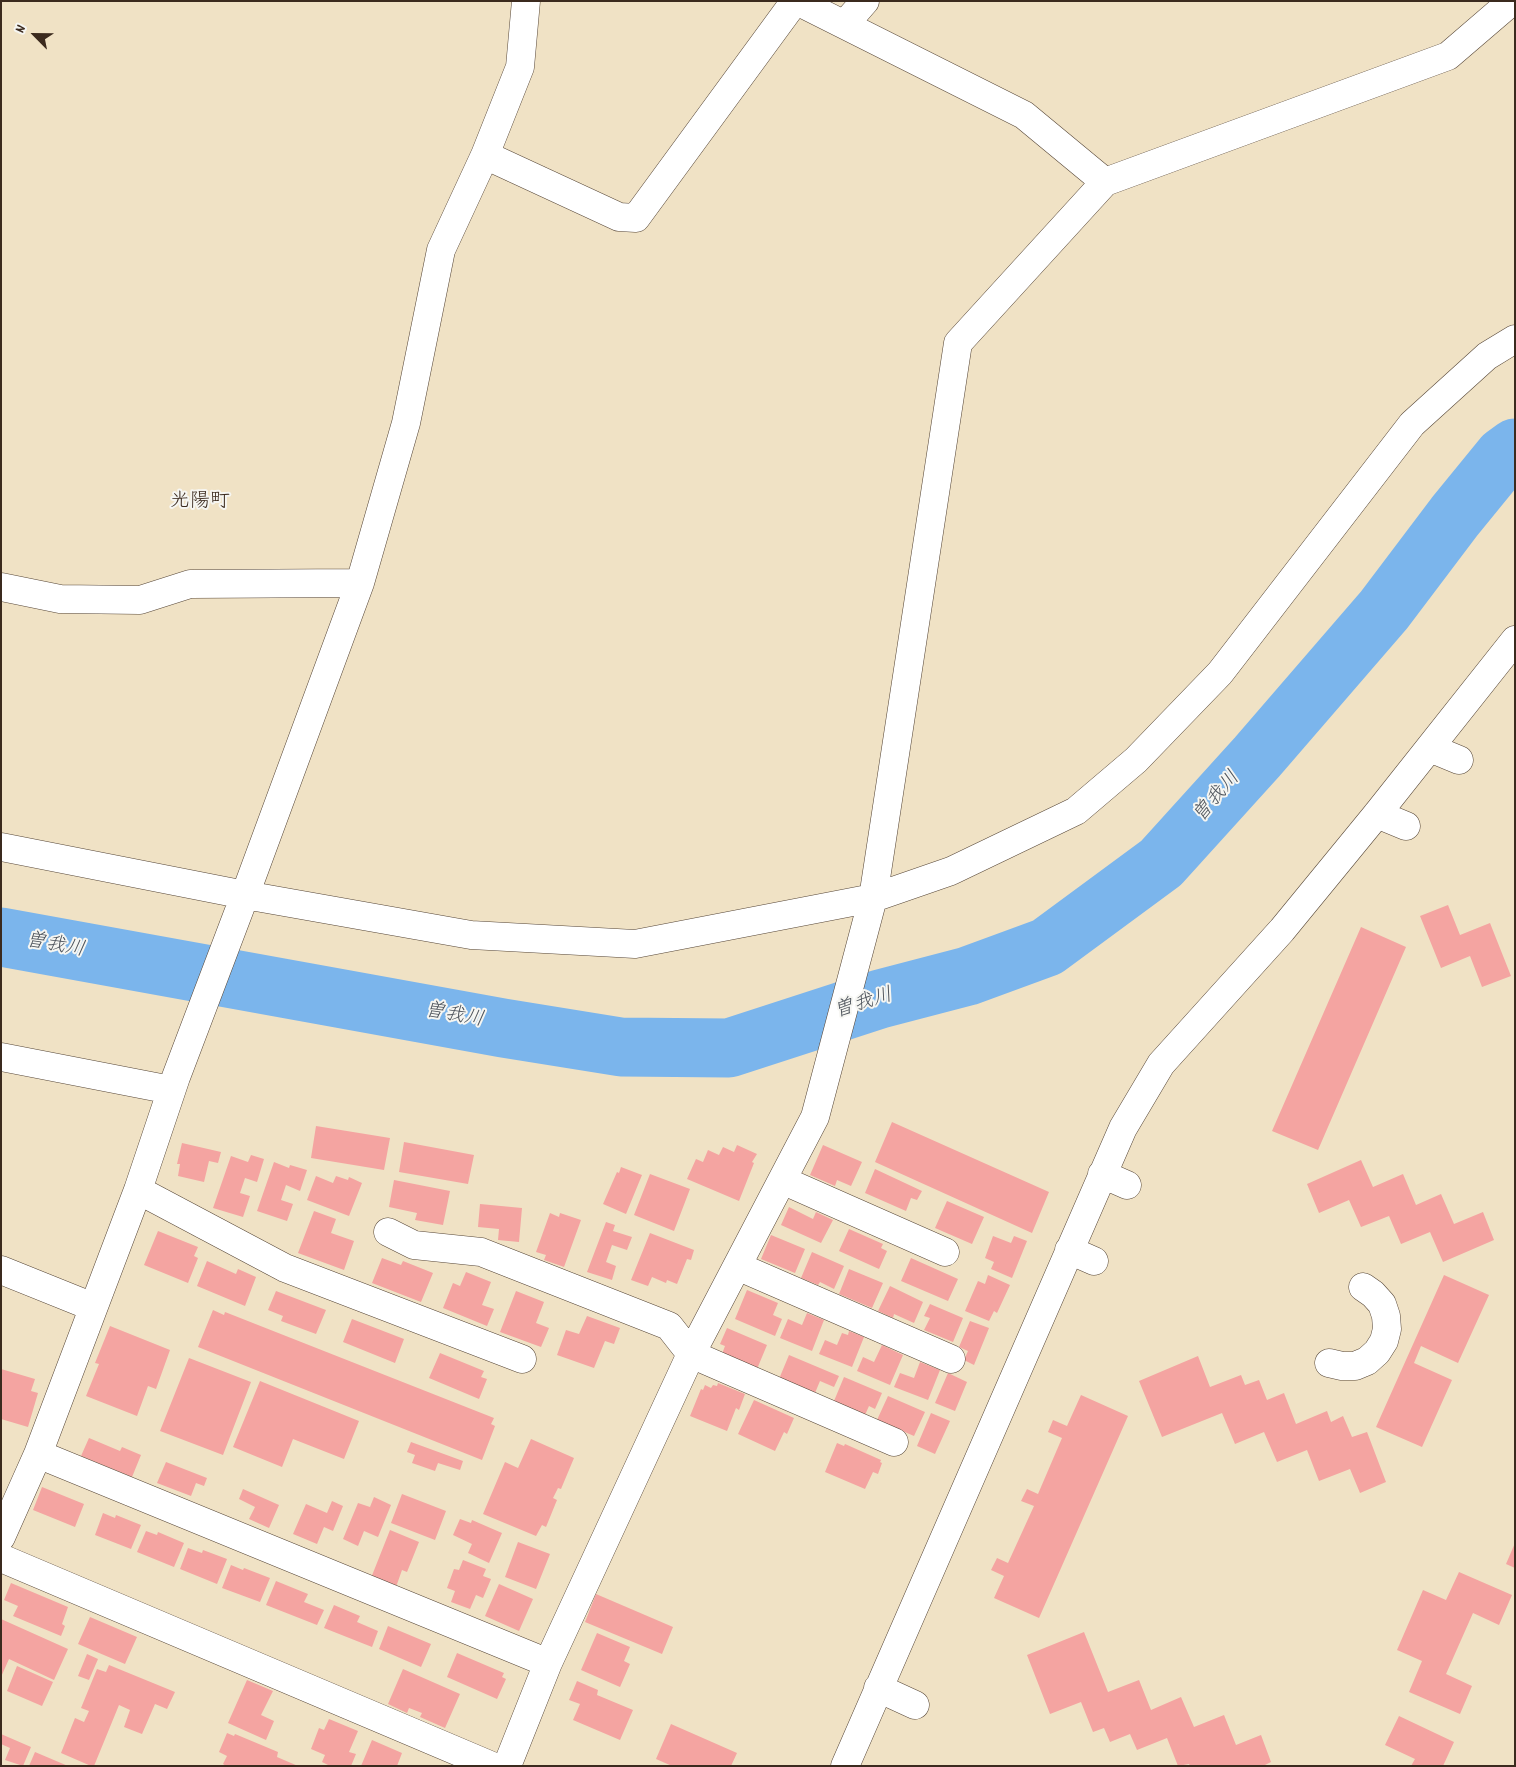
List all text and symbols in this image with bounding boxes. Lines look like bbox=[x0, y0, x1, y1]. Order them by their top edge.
north arrow bbox=[10, 10, 60, 60]
text: N bbox=[11, 22, 32, 36]
district label: 光陽町 bbox=[170, 491, 230, 515]
water label: 曽我川 bbox=[1189, 767, 1247, 829]
water label: 曽我川 bbox=[23, 930, 87, 964]
water label: 曽我川 bbox=[832, 985, 896, 1025]
water label: 曽我川 bbox=[422, 1000, 486, 1034]

